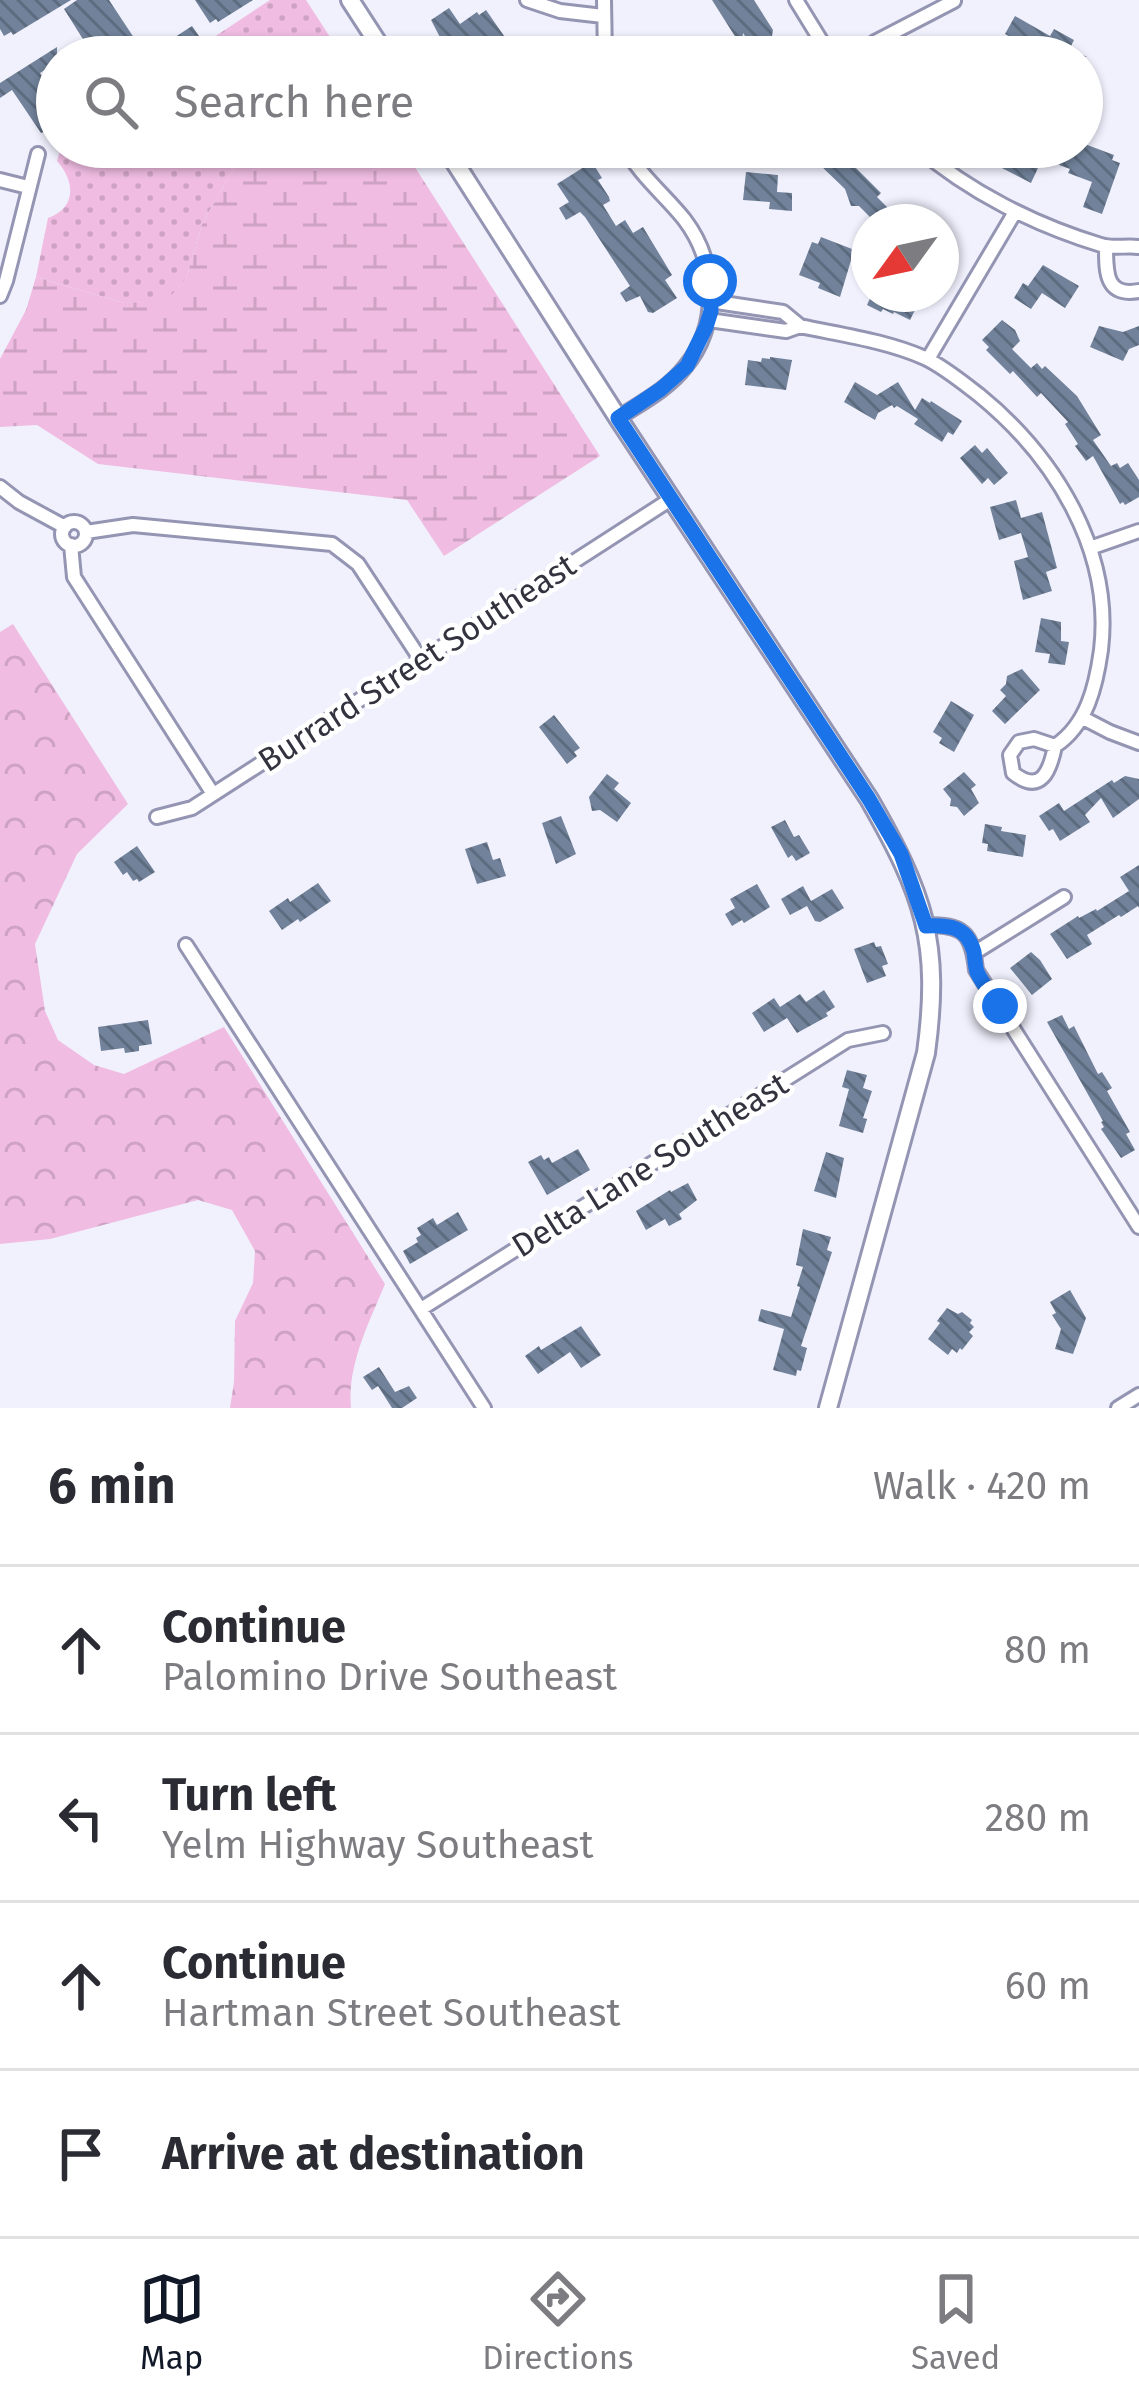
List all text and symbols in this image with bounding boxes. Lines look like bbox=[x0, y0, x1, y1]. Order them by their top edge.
search box bbox=[36, 36, 1103, 168]
icon: search bbox=[78, 69, 144, 135]
text: Search here bbox=[174, 75, 414, 129]
north arrow bbox=[851, 204, 959, 312]
route start bbox=[683, 254, 737, 308]
street label: Burrard Street Southeast bbox=[251, 545, 583, 781]
route end bbox=[973, 979, 1027, 1033]
street label: Delta Lane Southeast bbox=[505, 1064, 795, 1266]
text: 6 min bbox=[48, 1455, 176, 1517]
text: Walk · 420 m bbox=[873, 1463, 1091, 1509]
text: Continue bbox=[162, 1600, 346, 1654]
icon: ahead bbox=[48, 1617, 114, 1683]
text: 80 m bbox=[1004, 1627, 1091, 1673]
text: Palomino Drive Southeast bbox=[162, 1654, 617, 1700]
text: Turn left bbox=[162, 1768, 336, 1822]
icon: left bbox=[48, 1785, 114, 1851]
text: 280 m bbox=[985, 1795, 1091, 1841]
text: Yelm Highway Southeast bbox=[162, 1822, 594, 1868]
text: Continue bbox=[162, 1936, 346, 1990]
icon: ahead bbox=[48, 1953, 114, 2019]
text: 60 m bbox=[1005, 1963, 1091, 2009]
text: Hartman Street Southeast bbox=[162, 1990, 620, 2036]
icon: arrive bbox=[48, 2121, 114, 2187]
text: Arrive at destination bbox=[162, 2127, 585, 2181]
tab: Map bbox=[139, 2266, 205, 2378]
tab: Directions bbox=[482, 2266, 634, 2378]
tab: Saved bbox=[911, 2266, 1000, 2378]

